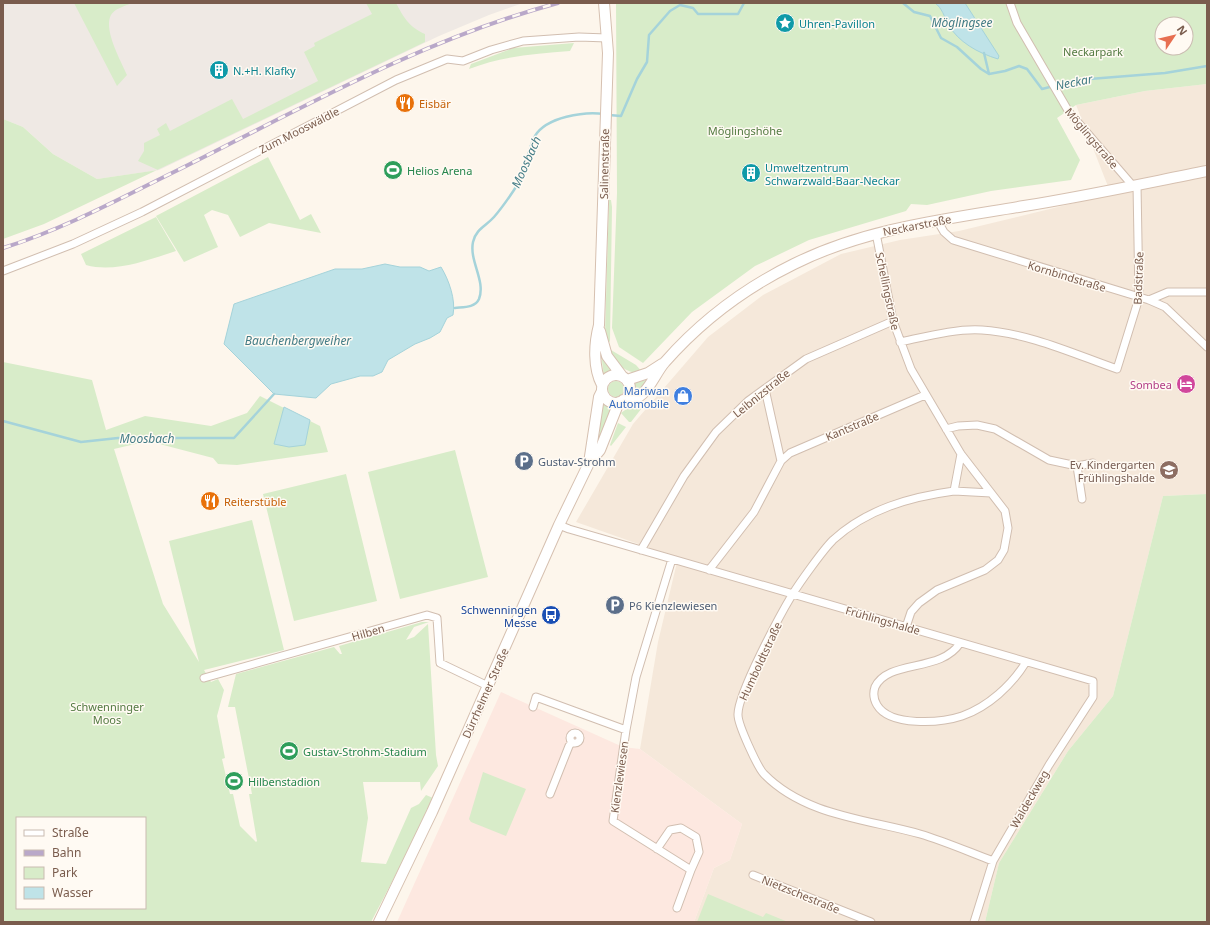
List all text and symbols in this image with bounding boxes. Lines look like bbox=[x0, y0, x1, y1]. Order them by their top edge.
place icon: Uhren-Pavillon bbox=[774, 12, 796, 34]
water label: Möglingsee bbox=[931, 14, 993, 31]
place label: Uhren-Pavillon bbox=[799, 16, 875, 31]
north arrow bbox=[1154, 16, 1194, 56]
text: N bbox=[1174, 22, 1191, 38]
park label: Neckarpark bbox=[1063, 44, 1123, 59]
building icon: N.+H. Klafky bbox=[208, 59, 230, 81]
place label: N.+H. Klafky bbox=[233, 63, 296, 78]
water label: Neckar bbox=[1054, 70, 1095, 94]
restaurant icon: Eisbär bbox=[394, 92, 416, 114]
place label: Eisbär bbox=[419, 96, 451, 111]
street label: Zum Mooswäldle bbox=[256, 103, 342, 157]
street label: Möglingstraße bbox=[1062, 104, 1122, 172]
park label: Möglingshöhe bbox=[708, 123, 782, 138]
street label: Salinenstraße bbox=[596, 129, 612, 199]
water label: Moosbach bbox=[507, 133, 545, 191]
sports icon: Helios Arena bbox=[382, 159, 404, 181]
place label: Umweltzentrum Schwarzwald-Baar-Neckar bbox=[765, 160, 900, 188]
building icon: Umweltzentrum Schwarzwald-Baar-Neckar bbox=[740, 162, 762, 184]
place label: Helios Arena bbox=[407, 163, 472, 178]
street label: Neckarstraße bbox=[882, 211, 952, 239]
street label: Schellingstraße bbox=[872, 251, 904, 331]
street label: Badstraße bbox=[1130, 251, 1146, 305]
street label: Kornbindstraße bbox=[1026, 257, 1108, 295]
water label: Bauchenbergweiher bbox=[245, 332, 352, 349]
street label: Leibnizstraße bbox=[729, 365, 793, 421]
hotel icon: Sombea bbox=[1175, 373, 1197, 395]
place label: Sombea bbox=[1130, 377, 1172, 392]
place label: Mariwan Automobile bbox=[609, 383, 669, 411]
shop icon: Mariwan Automobile bbox=[672, 385, 694, 407]
street label: Kantstraße bbox=[823, 408, 881, 444]
water label: Moosbach bbox=[120, 430, 175, 447]
parking icon: Gustav-Strohm bbox=[513, 450, 535, 472]
place label: Gustav-Strohm bbox=[538, 454, 615, 469]
place label: Ev. Kindergarten Frühlingshalde bbox=[1070, 457, 1155, 485]
school or university icon: Ev. Kindergarten Frühlingshalde bbox=[1158, 459, 1180, 481]
restaurant icon: Reiterstüble bbox=[199, 490, 221, 512]
place label: Reiterstüble bbox=[224, 494, 286, 509]
parking icon: P6 Kienzlewiesen bbox=[604, 594, 626, 616]
place label: P6 Kienzlewiesen bbox=[629, 598, 717, 613]
place label: Schwenningen Messe bbox=[461, 602, 537, 630]
street label: Frühlingshalde bbox=[844, 602, 922, 638]
bus stop icon: Schwenningen Messe bbox=[540, 604, 562, 626]
street label: Humboldtstraße bbox=[735, 619, 785, 703]
street label: Hilben bbox=[350, 620, 386, 644]
street label: Dürrheimer Straße bbox=[458, 646, 512, 740]
park label: Schwenninger Moos bbox=[70, 699, 144, 727]
sports icon: Gustav-Strohm-Stadium bbox=[278, 740, 300, 762]
street label: Kienzlewiesen bbox=[607, 740, 631, 814]
place label: Gustav-Strohm-Stadium bbox=[303, 744, 427, 759]
street label: Waldeckweg bbox=[1006, 767, 1052, 831]
sports icon: Hilbenstadion bbox=[223, 770, 245, 792]
place label: Hilbenstadion bbox=[248, 774, 320, 789]
legend bbox=[16, 817, 146, 909]
text: Straße bbox=[52, 824, 89, 841]
text: Bahn bbox=[52, 844, 81, 861]
text: Park bbox=[52, 864, 78, 881]
street label: Nietzschestraße bbox=[760, 872, 842, 916]
text: Wasser bbox=[52, 884, 93, 901]

